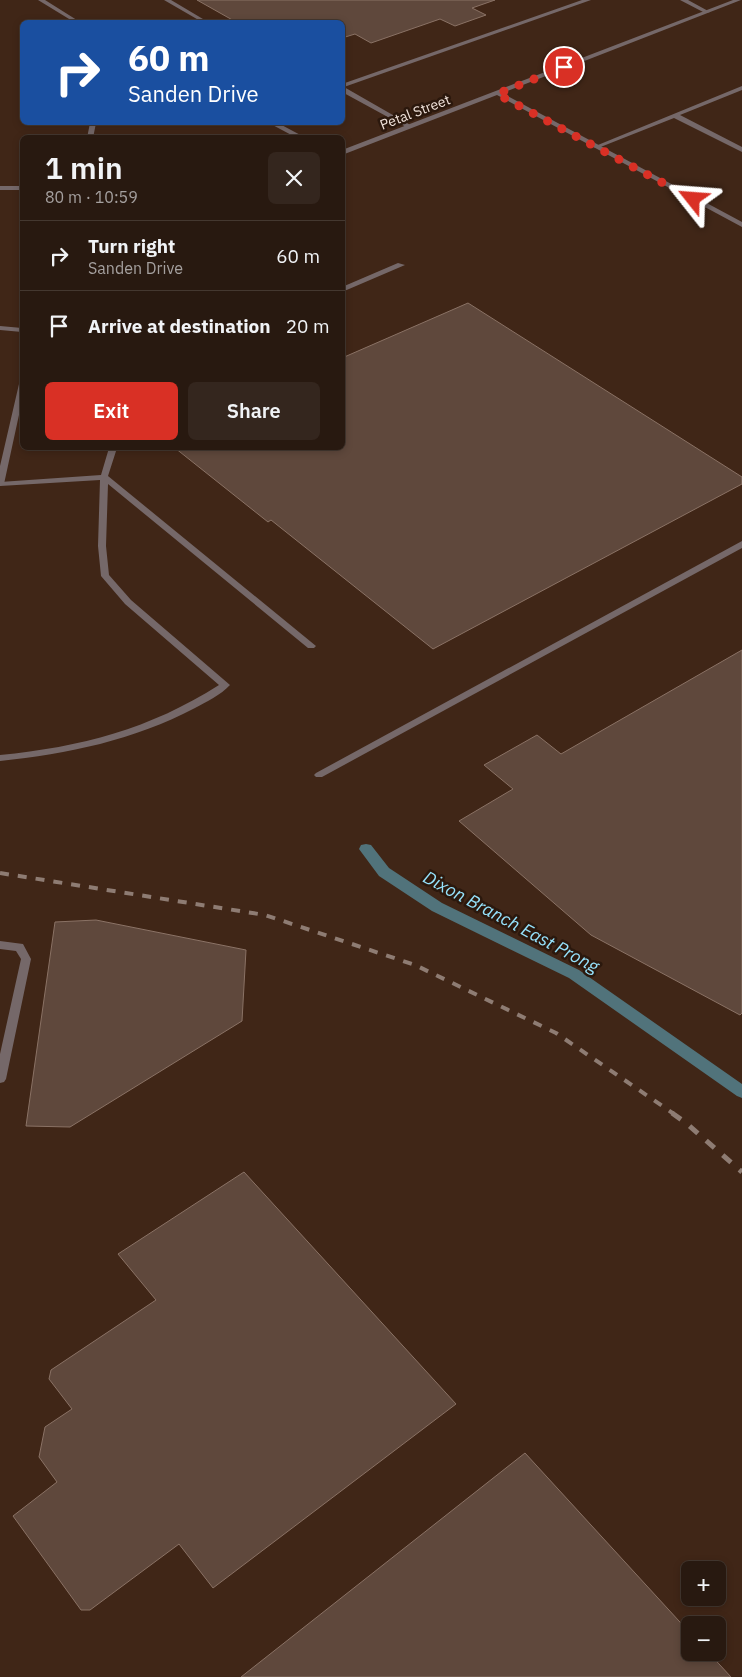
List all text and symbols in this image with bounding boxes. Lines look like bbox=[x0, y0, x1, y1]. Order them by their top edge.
text: 60 m bbox=[128, 35, 210, 81]
icon: right bbox=[45, 40, 110, 105]
pin bbox=[543, 46, 585, 88]
icon: arrive bbox=[550, 53, 578, 81]
text: Sanden Drive bbox=[128, 79, 259, 108]
street label: Petal Street bbox=[377, 90, 453, 134]
text: 1 min bbox=[45, 148, 123, 187]
button: close bbox=[268, 152, 320, 204]
position arrow bbox=[666, 172, 718, 224]
text: 80 m · 10:59 bbox=[45, 187, 138, 207]
text: Turn right bbox=[88, 234, 175, 258]
icon: right bbox=[45, 242, 73, 270]
text: 60 m bbox=[276, 244, 320, 268]
text: Sanden Drive bbox=[88, 258, 183, 278]
icon: arrive bbox=[45, 312, 73, 340]
text: Arrive at destination bbox=[88, 314, 271, 338]
text: 20 m bbox=[286, 314, 330, 338]
button: Exit bbox=[45, 382, 178, 440]
button: Share bbox=[188, 382, 320, 440]
water label: Dixon Branch East Prong bbox=[419, 865, 604, 978]
map controls bbox=[681, 1561, 726, 1661]
button: + bbox=[681, 1561, 726, 1606]
button: − bbox=[681, 1616, 726, 1661]

